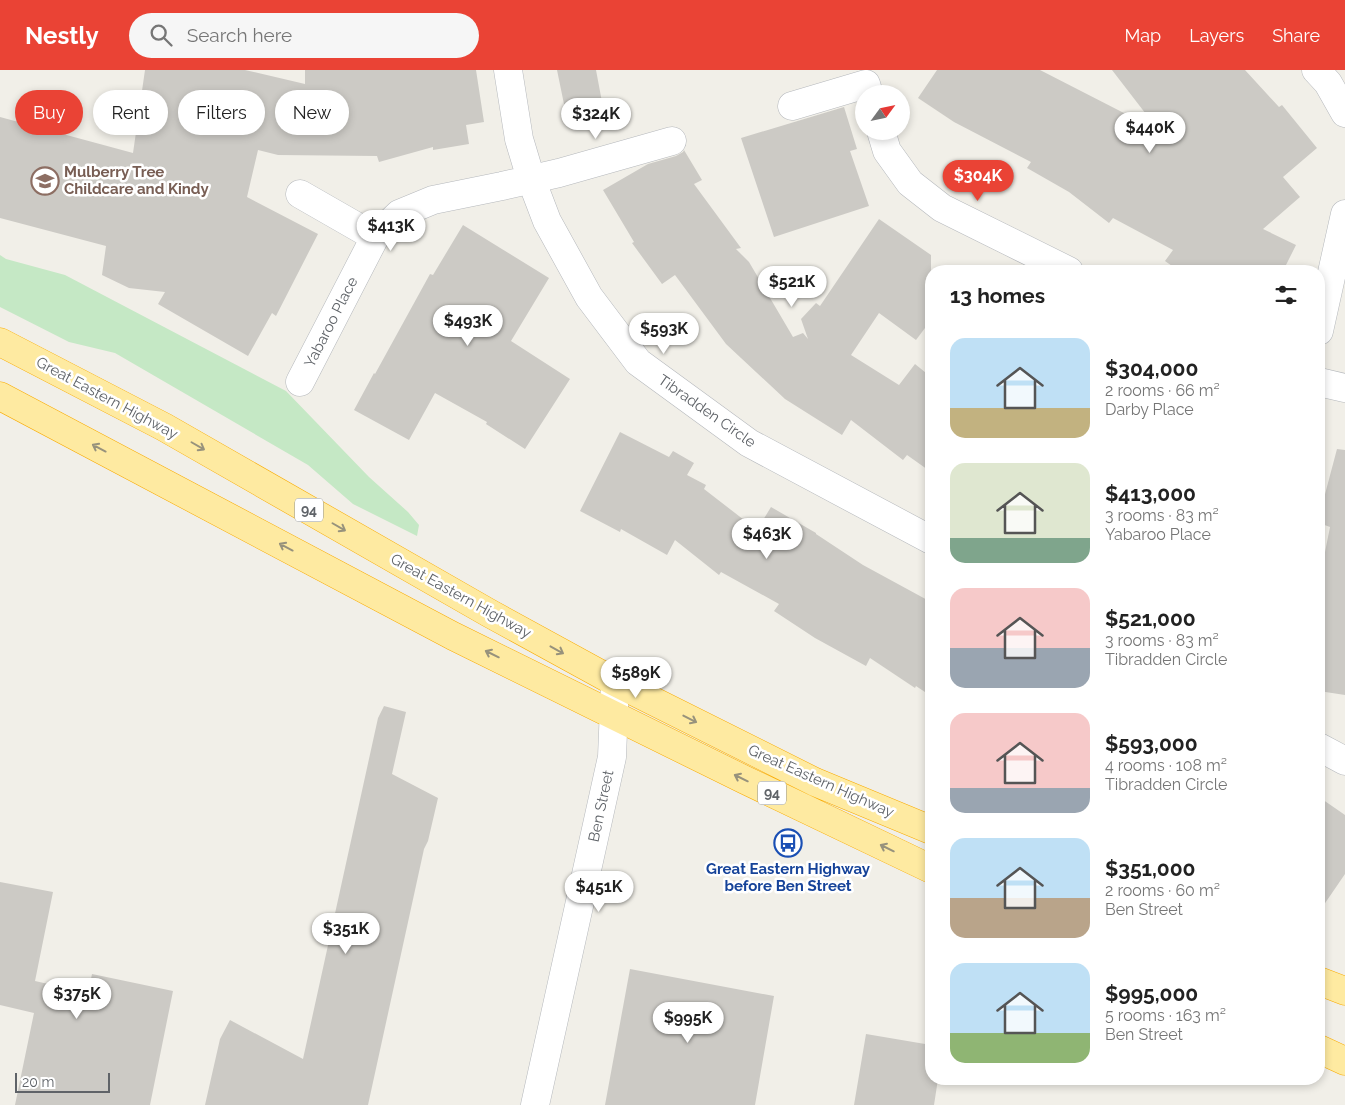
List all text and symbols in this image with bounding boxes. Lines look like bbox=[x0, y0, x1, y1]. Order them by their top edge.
search box bbox=[129, 13, 479, 58]
text: Nestly bbox=[25, 21, 99, 50]
icon: search bbox=[147, 21, 175, 49]
text: Search here bbox=[187, 24, 292, 46]
text: Map bbox=[1125, 25, 1161, 46]
text: Layers bbox=[1189, 25, 1244, 46]
text: Share bbox=[1272, 25, 1320, 46]
north arrow bbox=[855, 85, 910, 140]
map controls bbox=[855, 85, 910, 140]
chip: Buy bbox=[15, 90, 83, 135]
chip: Rent bbox=[93, 90, 168, 135]
chip: Filters bbox=[178, 90, 265, 135]
chip: New bbox=[275, 90, 349, 135]
pin: $324K bbox=[561, 98, 631, 140]
text: $324K bbox=[572, 104, 620, 123]
pin: $440K bbox=[1115, 112, 1185, 154]
text: $440K bbox=[1126, 118, 1174, 137]
pin: $304K bbox=[943, 160, 1013, 202]
place label: Mulberry Tree Childcare and Kindy bbox=[64, 163, 209, 198]
school or university icon: Mulberry Tree Childcare and Kindy bbox=[30, 166, 60, 196]
text: $304K bbox=[954, 166, 1002, 185]
pin: $413K bbox=[356, 210, 426, 252]
text: $413K bbox=[368, 216, 414, 235]
pin: $521K bbox=[757, 266, 827, 308]
text: $521K bbox=[769, 272, 815, 291]
street label: Yabaroo Place bbox=[300, 274, 362, 370]
icon: filters bbox=[1272, 281, 1300, 309]
text: 13 homes bbox=[950, 283, 1045, 308]
pin: $493K bbox=[433, 304, 503, 347]
text: $493K bbox=[444, 311, 492, 330]
pin: $593K bbox=[629, 312, 699, 355]
text: $593K bbox=[640, 319, 688, 338]
street label: Great Eastern Highway bbox=[33, 353, 181, 443]
text: $304,000 bbox=[1105, 356, 1198, 381]
icon: home bbox=[990, 358, 1050, 418]
street label: Tibradden Circle bbox=[655, 371, 759, 451]
text: 2 rooms · 66 m² bbox=[1105, 381, 1220, 400]
text: Darby Place bbox=[1105, 400, 1194, 419]
one-way arrow bbox=[190, 442, 205, 452]
one-way arrow bbox=[92, 443, 107, 453]
text: $413,000 bbox=[1105, 481, 1196, 506]
icon: home bbox=[990, 483, 1050, 543]
road number: 94 bbox=[295, 498, 323, 522]
text: 3 rooms · 83 m² bbox=[1105, 506, 1219, 525]
pin: $463K bbox=[732, 518, 802, 560]
one-way arrow bbox=[331, 523, 346, 532]
text: $463K bbox=[743, 524, 791, 543]
text: Yabaroo Place bbox=[1105, 525, 1211, 544]
one-way arrow bbox=[279, 541, 293, 551]
street label: Great Eastern Highway bbox=[388, 550, 534, 642]
text: $521,000 bbox=[1105, 606, 1196, 631]
icon: home bbox=[990, 608, 1050, 668]
text: 3 rooms · 83 m² bbox=[1105, 631, 1219, 650]
one-way arrow bbox=[549, 645, 564, 655]
one-way arrow bbox=[484, 649, 499, 659]
text: Tibradden Circle bbox=[1105, 650, 1227, 669]
pin: $589K bbox=[601, 656, 671, 699]
text: $589K bbox=[612, 663, 660, 682]
one-way arrow bbox=[682, 715, 697, 724]
text: $593,000 bbox=[1105, 731, 1198, 756]
icon: home bbox=[990, 733, 1050, 793]
street label: Great Eastern Highway bbox=[745, 741, 897, 821]
text: 4 rooms · 108 m² bbox=[1105, 756, 1227, 775]
street label: Ben Street bbox=[585, 768, 617, 844]
one-way arrow bbox=[734, 772, 749, 782]
text: Tibradden Circle bbox=[1105, 775, 1227, 794]
road number: 94 bbox=[758, 781, 786, 804]
bus stop icon: Great Eastern Highway before Ben Street bbox=[773, 828, 803, 858]
one-way arrow bbox=[880, 843, 895, 852]
text: $351,000 bbox=[1105, 856, 1195, 881]
icon: home bbox=[990, 858, 1050, 918]
place label: Great Eastern Highway before Ben Street bbox=[706, 860, 871, 895]
pin: $451K bbox=[564, 870, 634, 913]
text: $451K bbox=[576, 877, 622, 896]
text: 2 rooms · 60 m² bbox=[1105, 881, 1220, 900]
text: Ben Street bbox=[1105, 900, 1183, 919]
pin: $351K bbox=[311, 912, 381, 955]
text: $351K bbox=[323, 919, 369, 938]
pin: $375K bbox=[42, 978, 112, 1020]
text: $995,000 bbox=[1105, 981, 1198, 1006]
icon: home bbox=[990, 983, 1050, 1043]
text: $375K bbox=[53, 984, 101, 1003]
pin: $995K bbox=[653, 1002, 723, 1044]
text: 5 rooms · 163 m² bbox=[1105, 1006, 1226, 1025]
text: $995K bbox=[664, 1008, 712, 1027]
text: Ben Street bbox=[1105, 1025, 1183, 1044]
scale bar bbox=[15, 1070, 110, 1093]
text: 20 m bbox=[22, 1074, 54, 1090]

